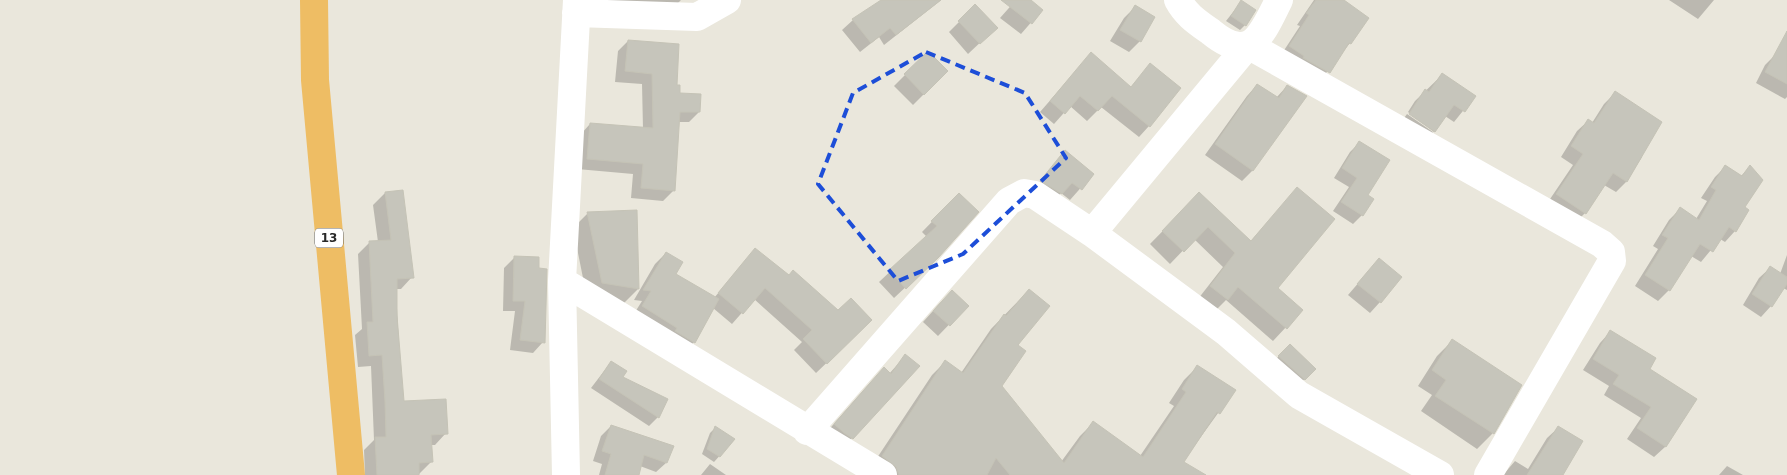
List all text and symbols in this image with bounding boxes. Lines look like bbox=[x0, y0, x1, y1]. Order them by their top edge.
road number: 13 bbox=[315, 228, 343, 248]

